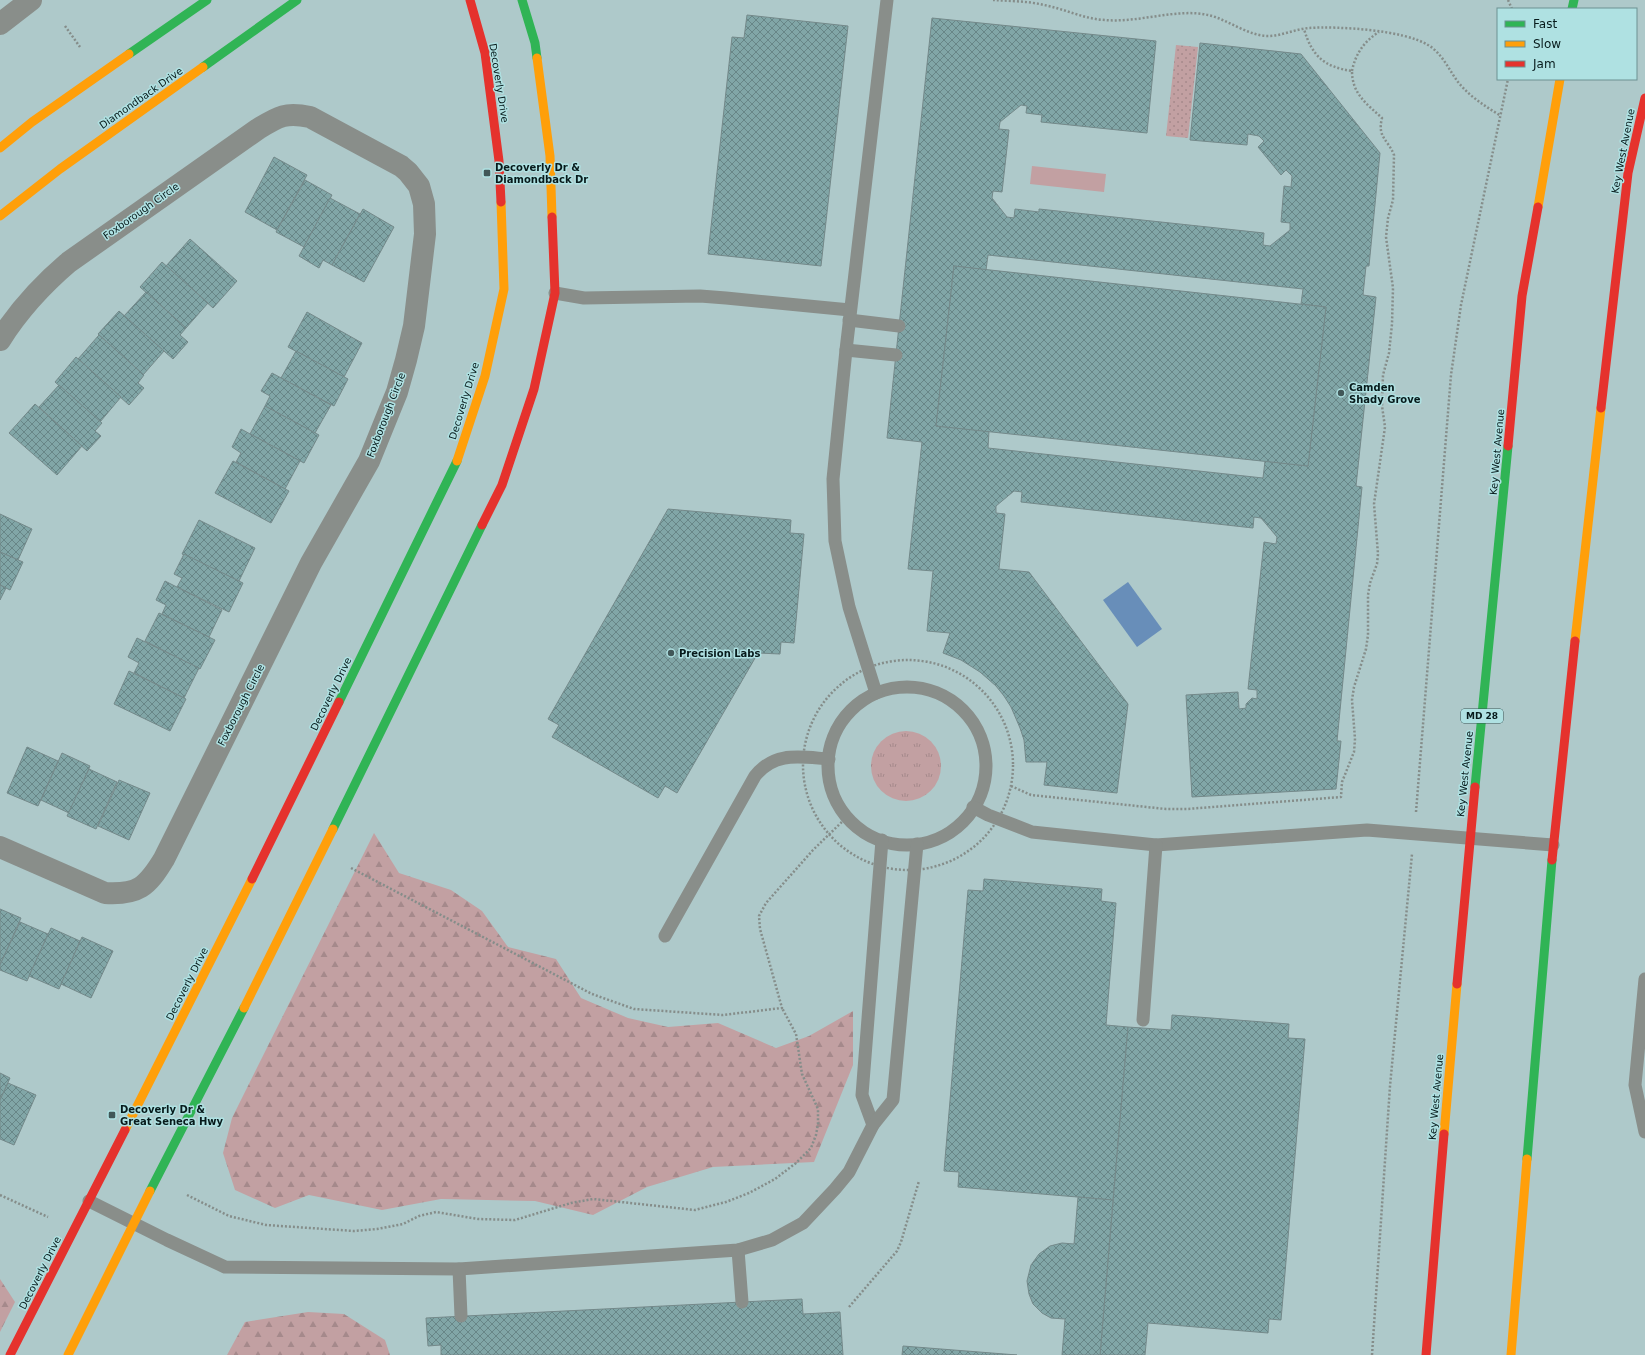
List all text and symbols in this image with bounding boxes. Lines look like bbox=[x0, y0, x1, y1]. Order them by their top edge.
legend bbox=[1497, 8, 1637, 80]
text: Fast bbox=[1533, 17, 1557, 31]
text: Slow bbox=[1533, 37, 1561, 51]
street label: Decoverly Drive bbox=[487, 43, 511, 123]
text: Jam bbox=[1532, 57, 1556, 71]
street label: Diamondback Drive bbox=[97, 65, 185, 131]
street label: Key West Avenue bbox=[1609, 108, 1637, 194]
place label: Decoverly Dr & Diamondback Dr bbox=[495, 162, 588, 185]
marker: Decoverly Dr & Diamondback Dr bbox=[482, 168, 492, 178]
street label: Foxborough Circle bbox=[101, 181, 181, 241]
street label: Decoverly Drive bbox=[447, 361, 481, 441]
street label: Foxborough Circle bbox=[365, 371, 407, 459]
place label: Camden Shady Grove bbox=[1349, 382, 1421, 405]
marker: Camden Shady Grove bbox=[1336, 388, 1346, 398]
street label: Key West Avenue bbox=[1488, 409, 1506, 495]
marker: Precision Labs bbox=[666, 648, 676, 658]
place label: Precision Labs bbox=[679, 648, 761, 659]
street label: Decoverly Drive bbox=[308, 656, 354, 732]
street label: Foxborough Circle bbox=[216, 662, 266, 748]
road number: MD 28 bbox=[1461, 709, 1503, 723]
street label: Key West Avenue bbox=[1455, 731, 1475, 817]
street label: Decoverly Drive bbox=[164, 946, 210, 1022]
street label: Key West Avenue bbox=[1427, 1054, 1445, 1140]
place label: Decoverly Dr & Great Seneca Hwy bbox=[120, 1104, 224, 1127]
marker: Decoverly Dr & Great Seneca Hwy bbox=[107, 1110, 117, 1120]
street label: Decoverly Drive bbox=[17, 1235, 63, 1311]

